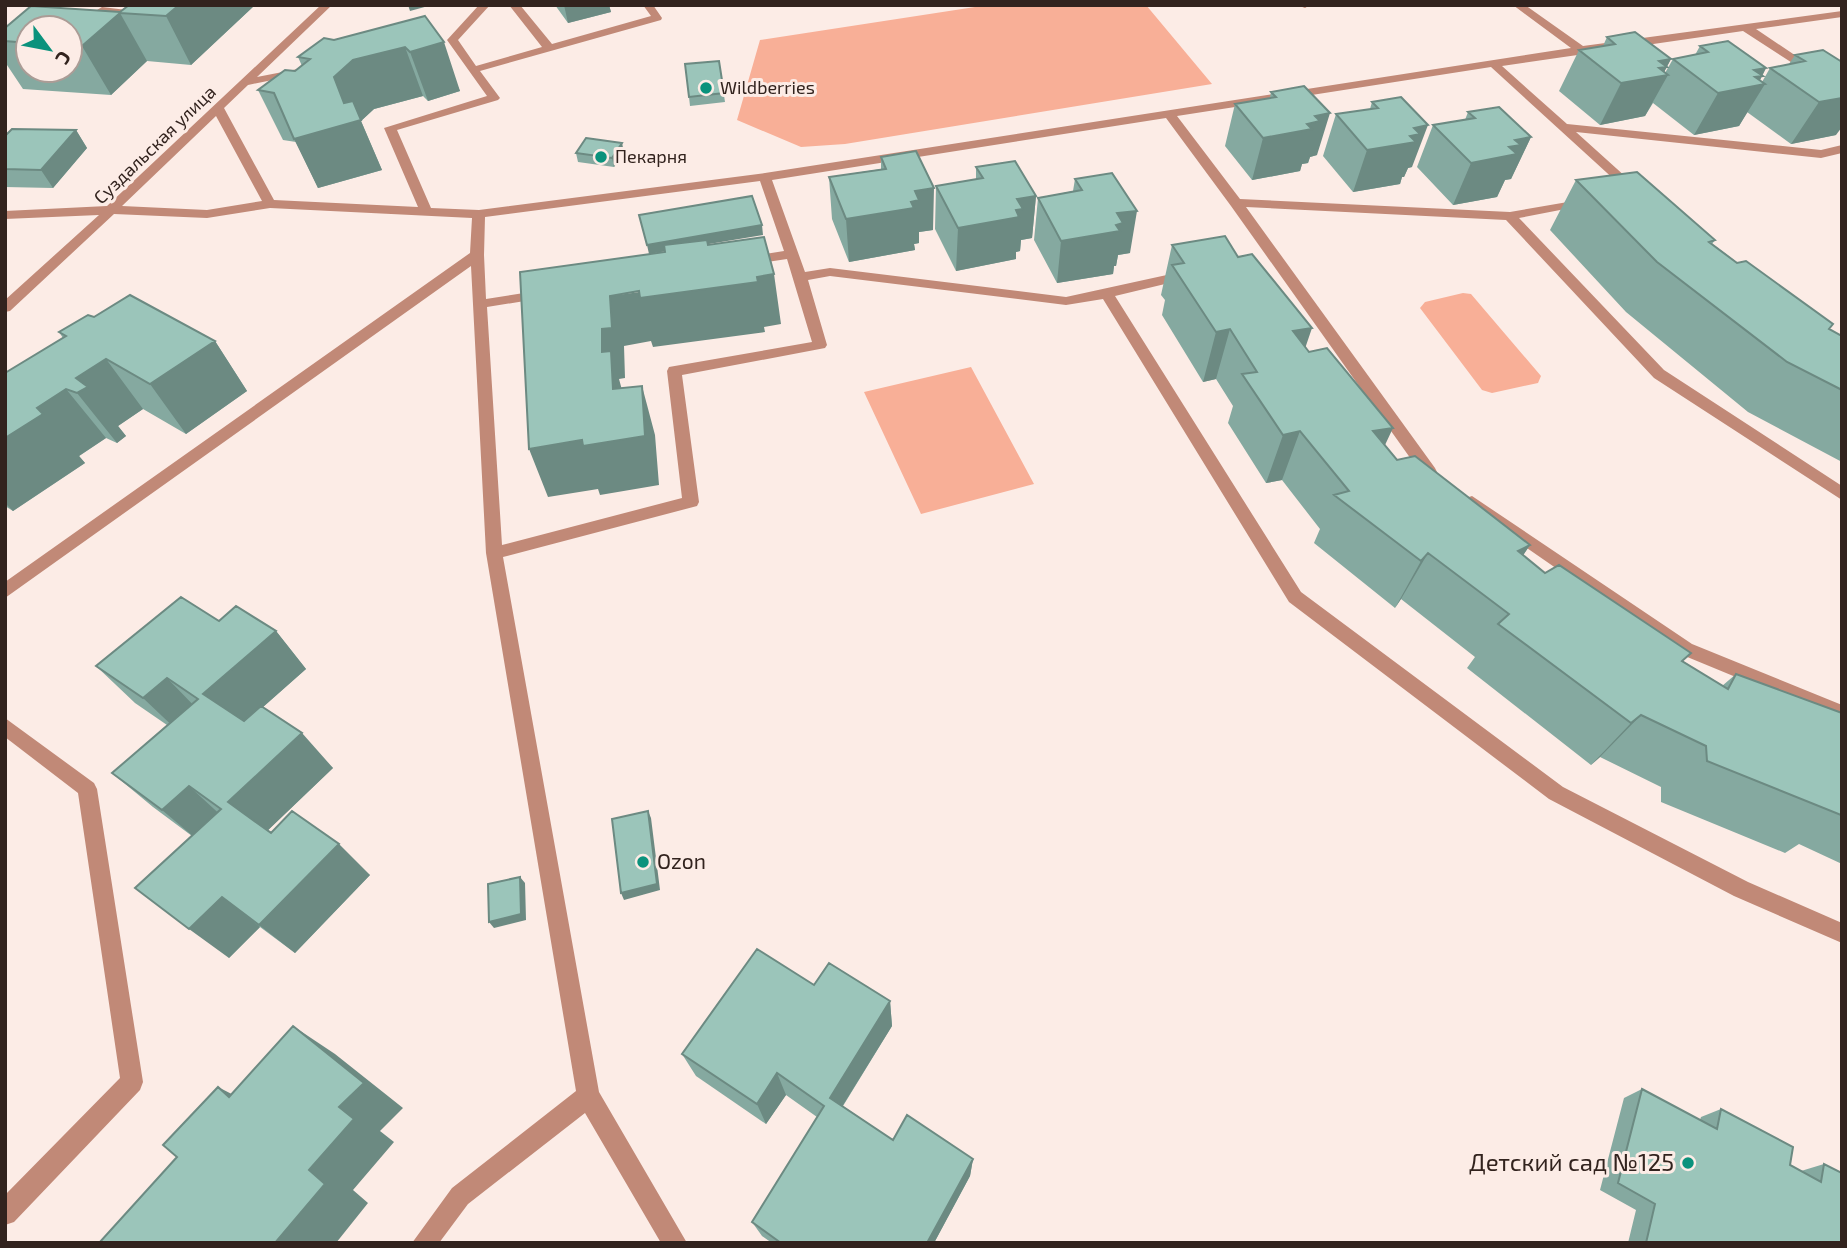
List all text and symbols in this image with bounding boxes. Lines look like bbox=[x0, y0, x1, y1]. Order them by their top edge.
north arrow bbox=[14, 14, 84, 84]
text: С bbox=[51, 47, 77, 69]
place label: Wildberries bbox=[720, 76, 815, 98]
street label: Суздальская улица bbox=[89, 80, 220, 208]
marker: Wildberries bbox=[698, 80, 714, 96]
place label: Пекарня bbox=[615, 145, 687, 167]
marker: Пекарня bbox=[593, 149, 609, 165]
place label: Ozon bbox=[657, 848, 706, 873]
marker: Ozon bbox=[635, 854, 651, 870]
place label: Детский сад №125 bbox=[1469, 1147, 1674, 1176]
marker: Детский сад №125 bbox=[1680, 1155, 1696, 1171]

